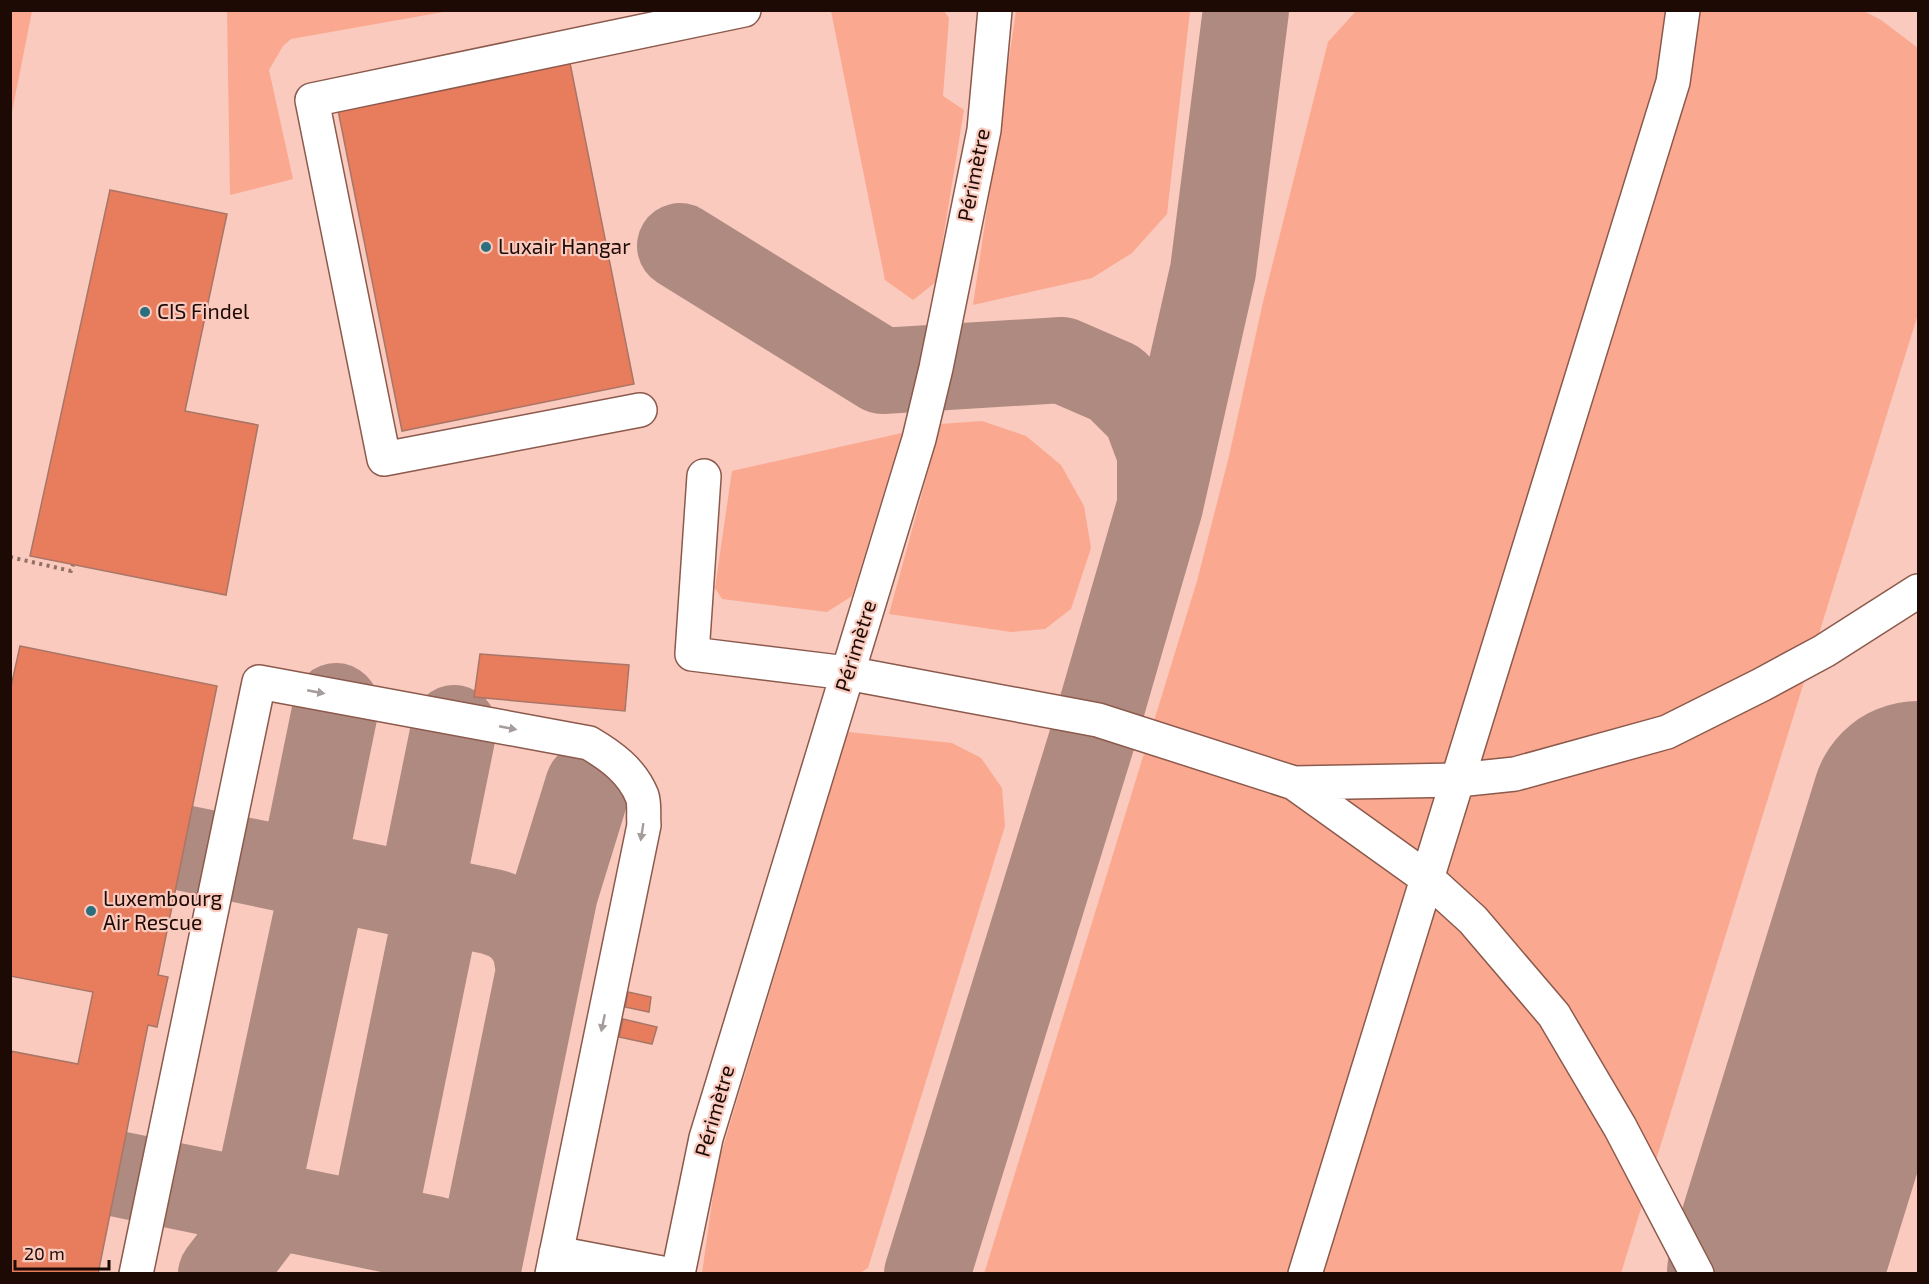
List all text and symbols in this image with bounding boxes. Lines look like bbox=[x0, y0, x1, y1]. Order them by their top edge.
street label: Périmètre bbox=[951, 126, 994, 223]
place label: Luxair Hangar bbox=[498, 233, 631, 258]
marker: Luxair Hangar bbox=[479, 240, 493, 254]
place label: CIS Findel bbox=[157, 298, 250, 323]
marker: CIS Findel bbox=[138, 305, 152, 319]
street label: Périmètre bbox=[829, 597, 880, 694]
one-way arrow bbox=[307, 688, 326, 697]
one-way arrow bbox=[499, 724, 518, 733]
one-way arrow bbox=[637, 823, 646, 842]
place label: Luxembourg Air Rescue bbox=[103, 885, 222, 934]
marker: Luxembourg Air Rescue bbox=[84, 904, 98, 918]
one-way arrow bbox=[598, 1014, 607, 1033]
street label: Périmètre bbox=[689, 1062, 739, 1159]
scale bar bbox=[15, 1233, 110, 1271]
text: 20 m bbox=[24, 1242, 65, 1264]

